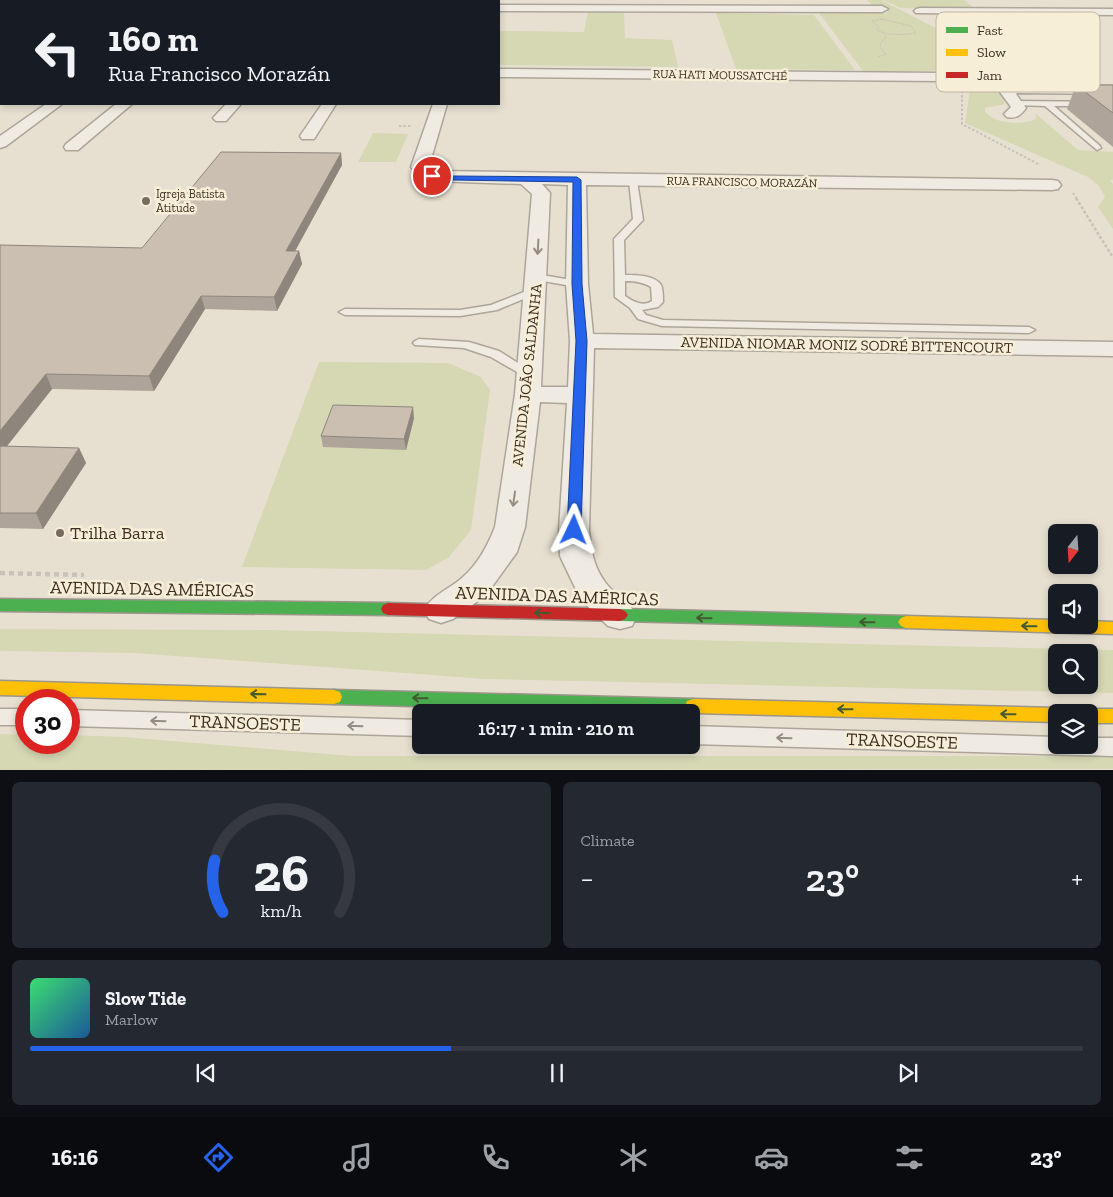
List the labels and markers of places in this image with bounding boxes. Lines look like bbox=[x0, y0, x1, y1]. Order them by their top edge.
pin bbox=[411, 155, 453, 197]
place label: Igreja Batista Atitude bbox=[156, 187, 225, 215]
marker: Igreja Batista Atitude bbox=[140, 195, 152, 207]
place label: Trilha Barra bbox=[70, 522, 165, 544]
marker: Trilha Barra bbox=[54, 527, 66, 539]

